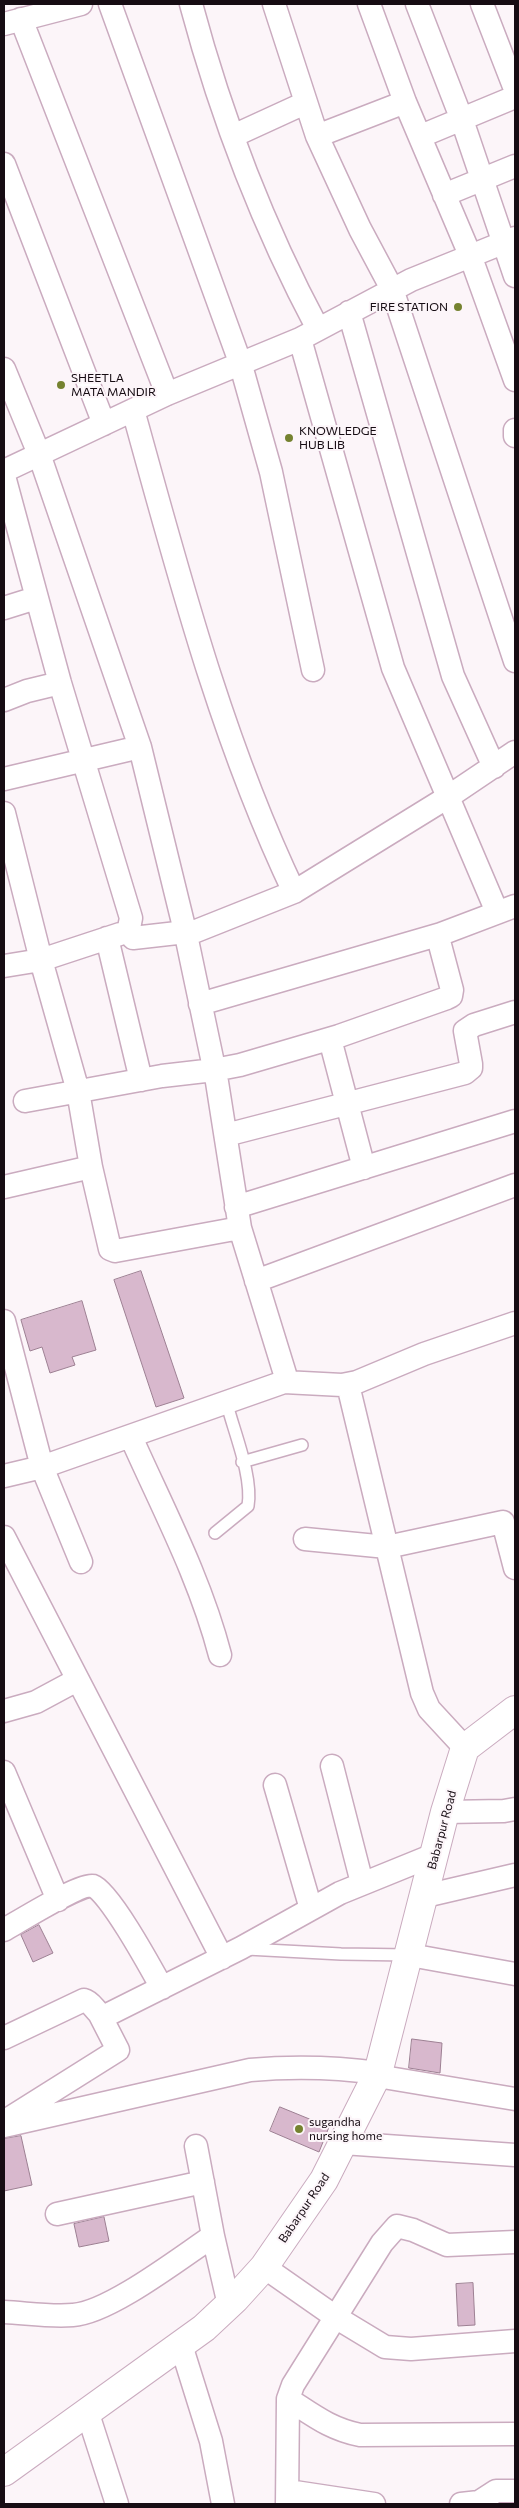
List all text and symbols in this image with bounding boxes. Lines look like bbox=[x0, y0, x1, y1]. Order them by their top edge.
place label: FIRE STATION bbox=[370, 300, 448, 314]
marker: FIRE STATION bbox=[452, 301, 464, 313]
place label: SHEETLA MATA MANDIR bbox=[71, 371, 156, 399]
marker: SHEETLA MATA MANDIR bbox=[55, 379, 67, 391]
place label: KNOWLEDGE HUB LIB bbox=[299, 424, 377, 452]
marker: KNOWLEDGE HUB LIB bbox=[283, 432, 295, 444]
street label: Babarpur Road bbox=[425, 1789, 459, 1871]
place label: sugandha nursing home bbox=[309, 2115, 382, 2143]
marker: sugandha nursing home bbox=[293, 2123, 305, 2135]
street label: Babarpur Road bbox=[275, 2170, 333, 2246]

